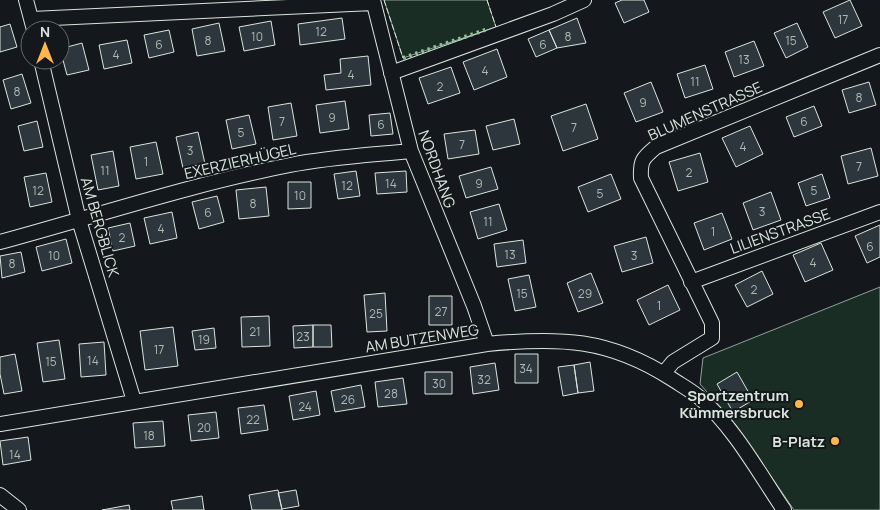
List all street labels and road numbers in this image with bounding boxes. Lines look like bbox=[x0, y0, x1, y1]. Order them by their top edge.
street label: BLUMENSTRASSE bbox=[645, 76, 765, 146]
street label: NORDHANG bbox=[413, 127, 461, 211]
street label: EXERZIERHÜGEL bbox=[182, 138, 298, 184]
street label: AM BERGBLICK bbox=[76, 175, 124, 279]
street label: LILIENSTRASSE bbox=[727, 203, 833, 259]
street label: AM BUTZENWEG bbox=[364, 319, 481, 357]

